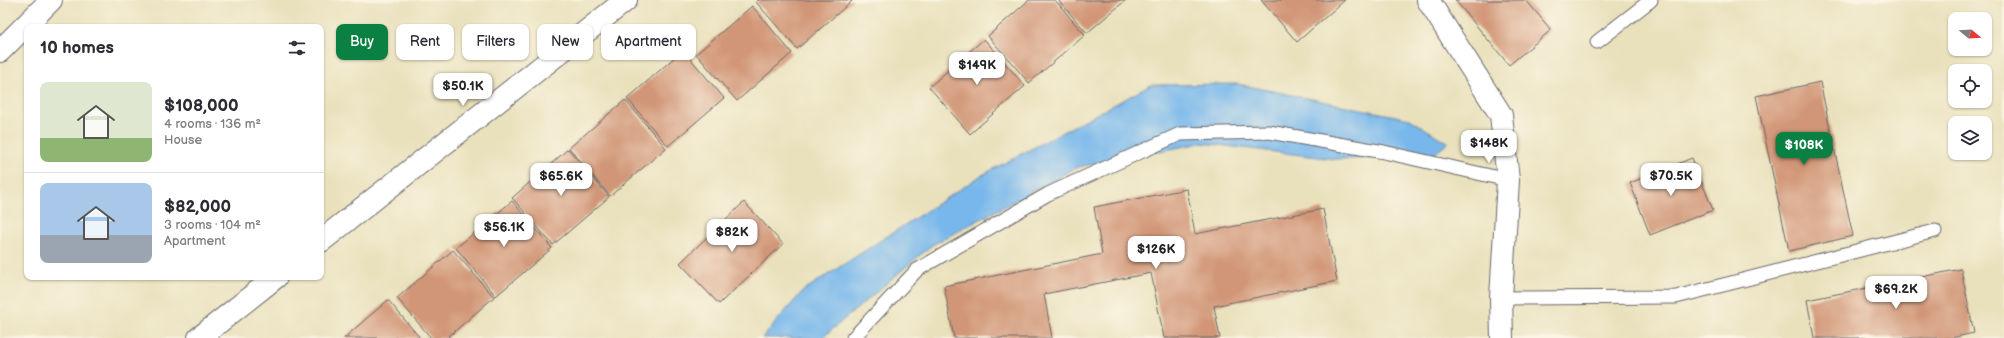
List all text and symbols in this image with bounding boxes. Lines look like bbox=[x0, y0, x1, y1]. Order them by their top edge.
north arrow bbox=[1948, 12, 1992, 56]
map controls bbox=[1948, 12, 1992, 160]
chip: Buy bbox=[336, 24, 388, 60]
chip: Rent bbox=[396, 24, 454, 60]
chip: Filters bbox=[462, 24, 529, 60]
chip: New bbox=[537, 24, 593, 60]
chip: Apartment bbox=[601, 24, 696, 60]
icon: filters bbox=[286, 37, 308, 59]
text: 10 homes bbox=[40, 38, 114, 58]
pin: $149K bbox=[949, 52, 1005, 86]
text: $149K bbox=[958, 57, 996, 73]
button: locate bbox=[1948, 64, 1992, 108]
pin: $50.1K bbox=[430, 73, 496, 107]
text: $50.1K bbox=[442, 78, 484, 94]
text: $108,000 bbox=[164, 96, 239, 116]
icon: home bbox=[72, 98, 120, 146]
text: 4 rooms · 136 m² bbox=[164, 116, 261, 132]
button: layers bbox=[1948, 116, 1992, 160]
pin: $148K bbox=[1461, 130, 1517, 164]
text: House bbox=[164, 132, 202, 148]
pin: $108K bbox=[1776, 132, 1832, 166]
text: $148K bbox=[1470, 135, 1508, 151]
text: $108K bbox=[1785, 137, 1823, 153]
pin: $65.6K bbox=[528, 163, 594, 197]
pin: $70.5K bbox=[1638, 163, 1704, 197]
text: $65.6K bbox=[539, 168, 583, 184]
text: $70.5K bbox=[1649, 168, 1693, 184]
text: $82,000 bbox=[164, 197, 231, 217]
icon: home bbox=[72, 199, 120, 247]
pin: $56.1K bbox=[471, 214, 537, 248]
text: 3 rooms · 104 m² bbox=[164, 217, 261, 233]
text: $56.1K bbox=[483, 219, 525, 235]
pin: $82K bbox=[708, 219, 756, 253]
text: $82K bbox=[715, 224, 749, 240]
text: Apartment bbox=[164, 233, 225, 249]
pin: $126K bbox=[1128, 236, 1184, 270]
text: $126K bbox=[1137, 241, 1175, 257]
pin: $69.2K bbox=[1863, 276, 1929, 310]
text: $69.2K bbox=[1874, 281, 1918, 297]

